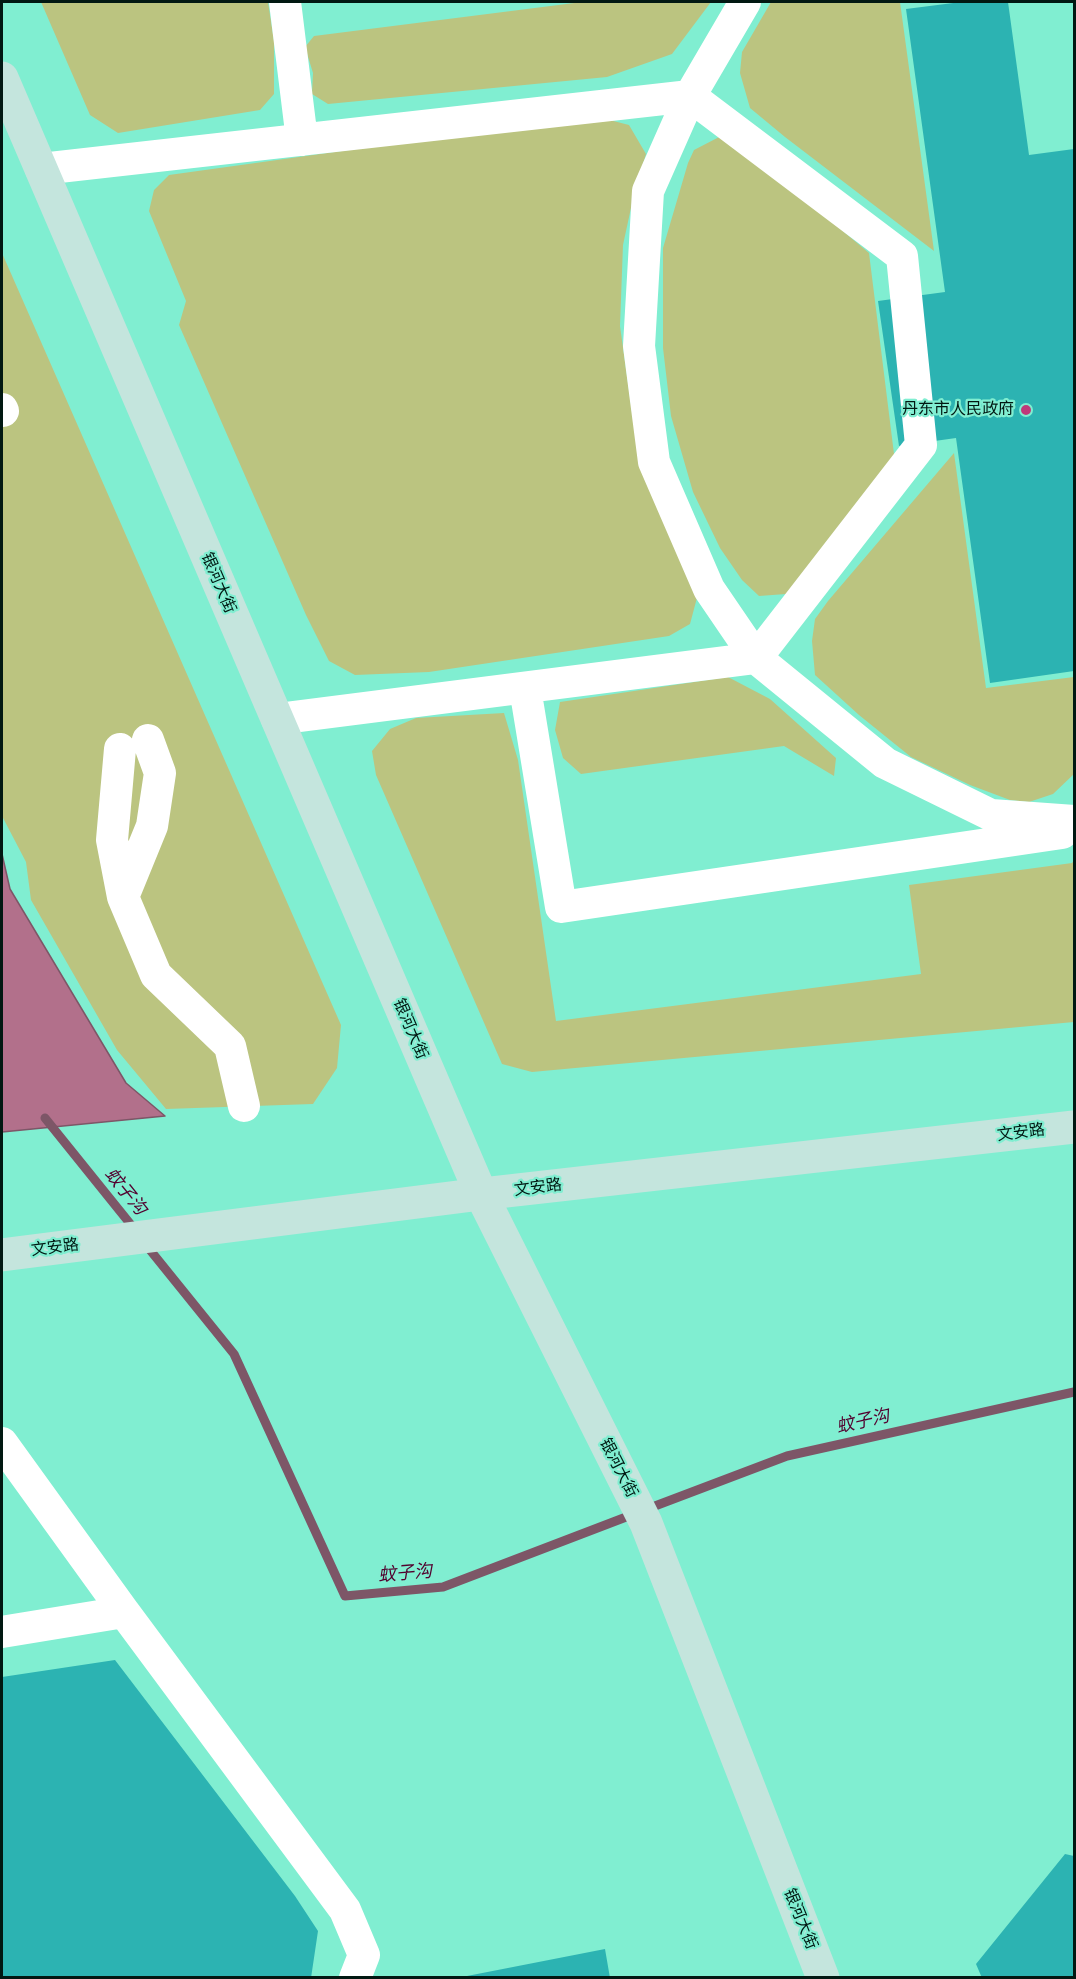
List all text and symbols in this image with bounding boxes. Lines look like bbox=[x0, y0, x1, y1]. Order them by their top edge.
place label: 丹东市人民政府 bbox=[902, 400, 1014, 420]
marker: 丹东市人民政府 bbox=[1019, 403, 1033, 417]
street label: 银河大街 bbox=[197, 550, 239, 616]
street label: 银河大街 bbox=[389, 996, 431, 1062]
street label: 文安路 bbox=[996, 1121, 1046, 1145]
water label: 蚊子沟 bbox=[100, 1164, 150, 1220]
street label: 文安路 bbox=[513, 1176, 563, 1200]
street label: 文安路 bbox=[30, 1236, 80, 1260]
water label: 蚊子沟 bbox=[834, 1405, 892, 1439]
street label: 银河大街 bbox=[595, 1435, 641, 1501]
water label: 蚊子沟 bbox=[377, 1561, 433, 1587]
street label: 银河大街 bbox=[779, 1886, 821, 1952]

